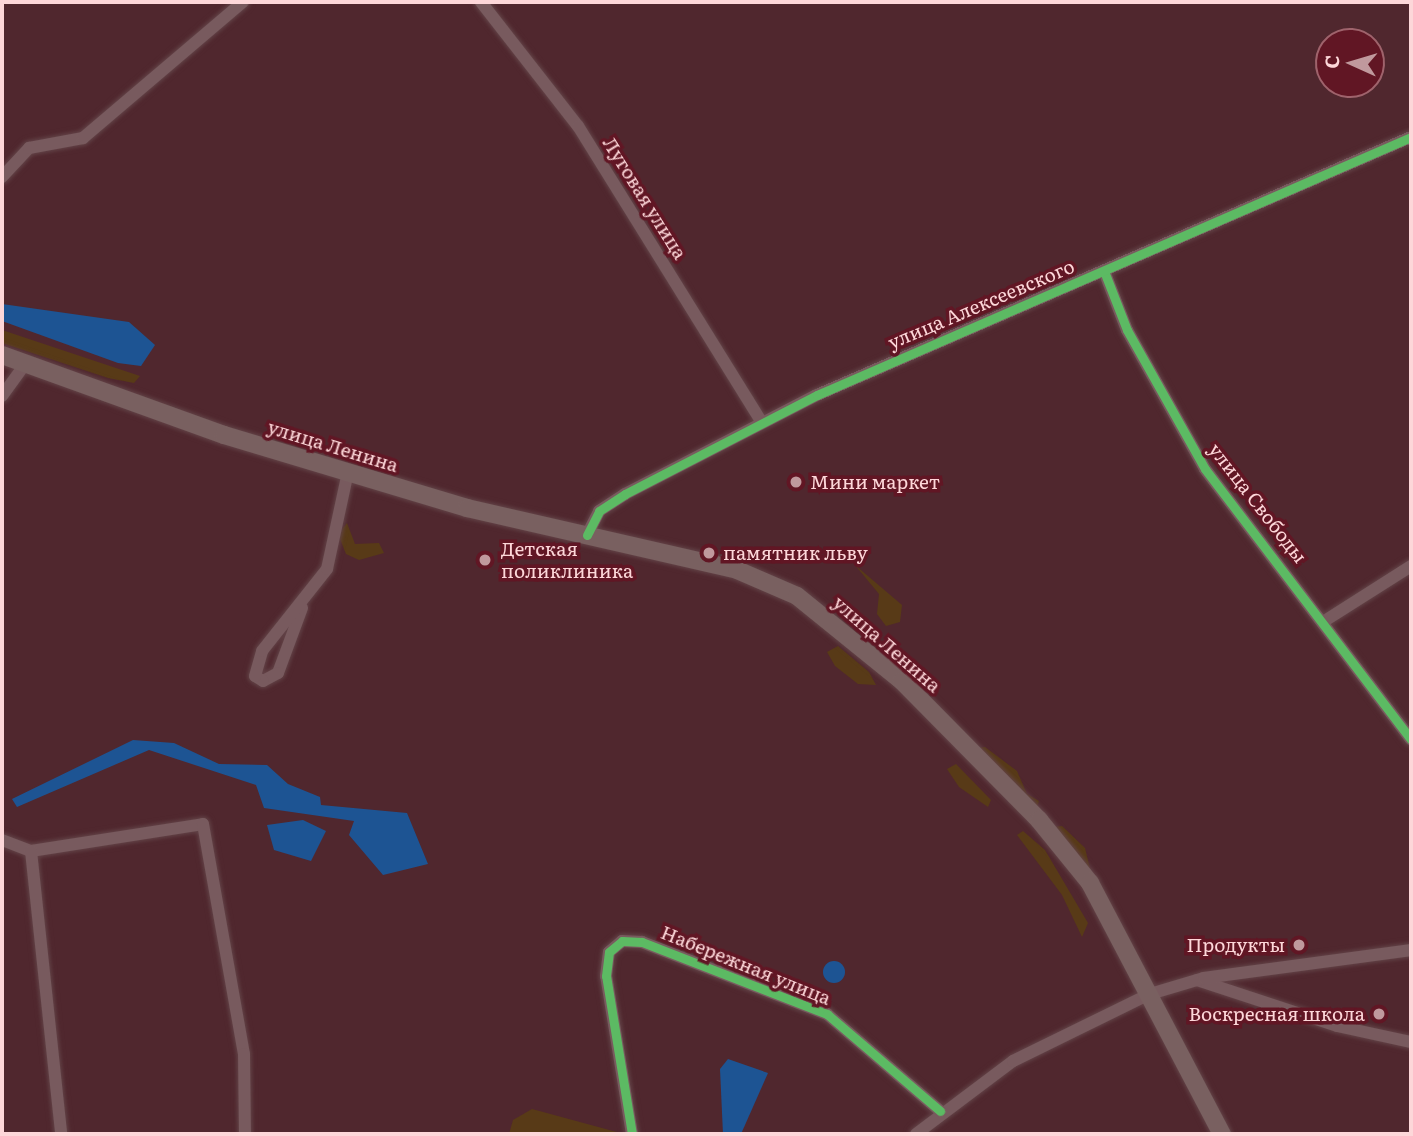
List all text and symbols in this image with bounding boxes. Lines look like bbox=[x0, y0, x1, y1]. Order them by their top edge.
north arrow bbox=[1315, 28, 1385, 98]
text: С bbox=[1317, 54, 1345, 69]
street label: Луговая улица bbox=[598, 133, 692, 263]
street label: улица Алексеевского bbox=[884, 254, 1078, 354]
street label: улица Ленина bbox=[265, 415, 401, 477]
street label: улица Свободы bbox=[1204, 438, 1312, 568]
place label: Мини маркет bbox=[810, 471, 940, 493]
marker: Мини маркет bbox=[788, 474, 804, 490]
place label: Детская поликлиника bbox=[501, 538, 633, 582]
place label: памятник льву bbox=[723, 542, 868, 564]
marker: памятник льву bbox=[701, 545, 717, 561]
marker: Детская поликлиника bbox=[475, 550, 495, 570]
street label: улица Ленина bbox=[828, 591, 946, 697]
street label: Набережная улица bbox=[658, 920, 834, 1010]
place label: Продукты bbox=[1186, 934, 1285, 956]
marker: Продукты bbox=[1291, 937, 1307, 953]
place label: Воскресная школа bbox=[1189, 1003, 1365, 1025]
marker: Воскресная школа bbox=[1371, 1006, 1387, 1022]

